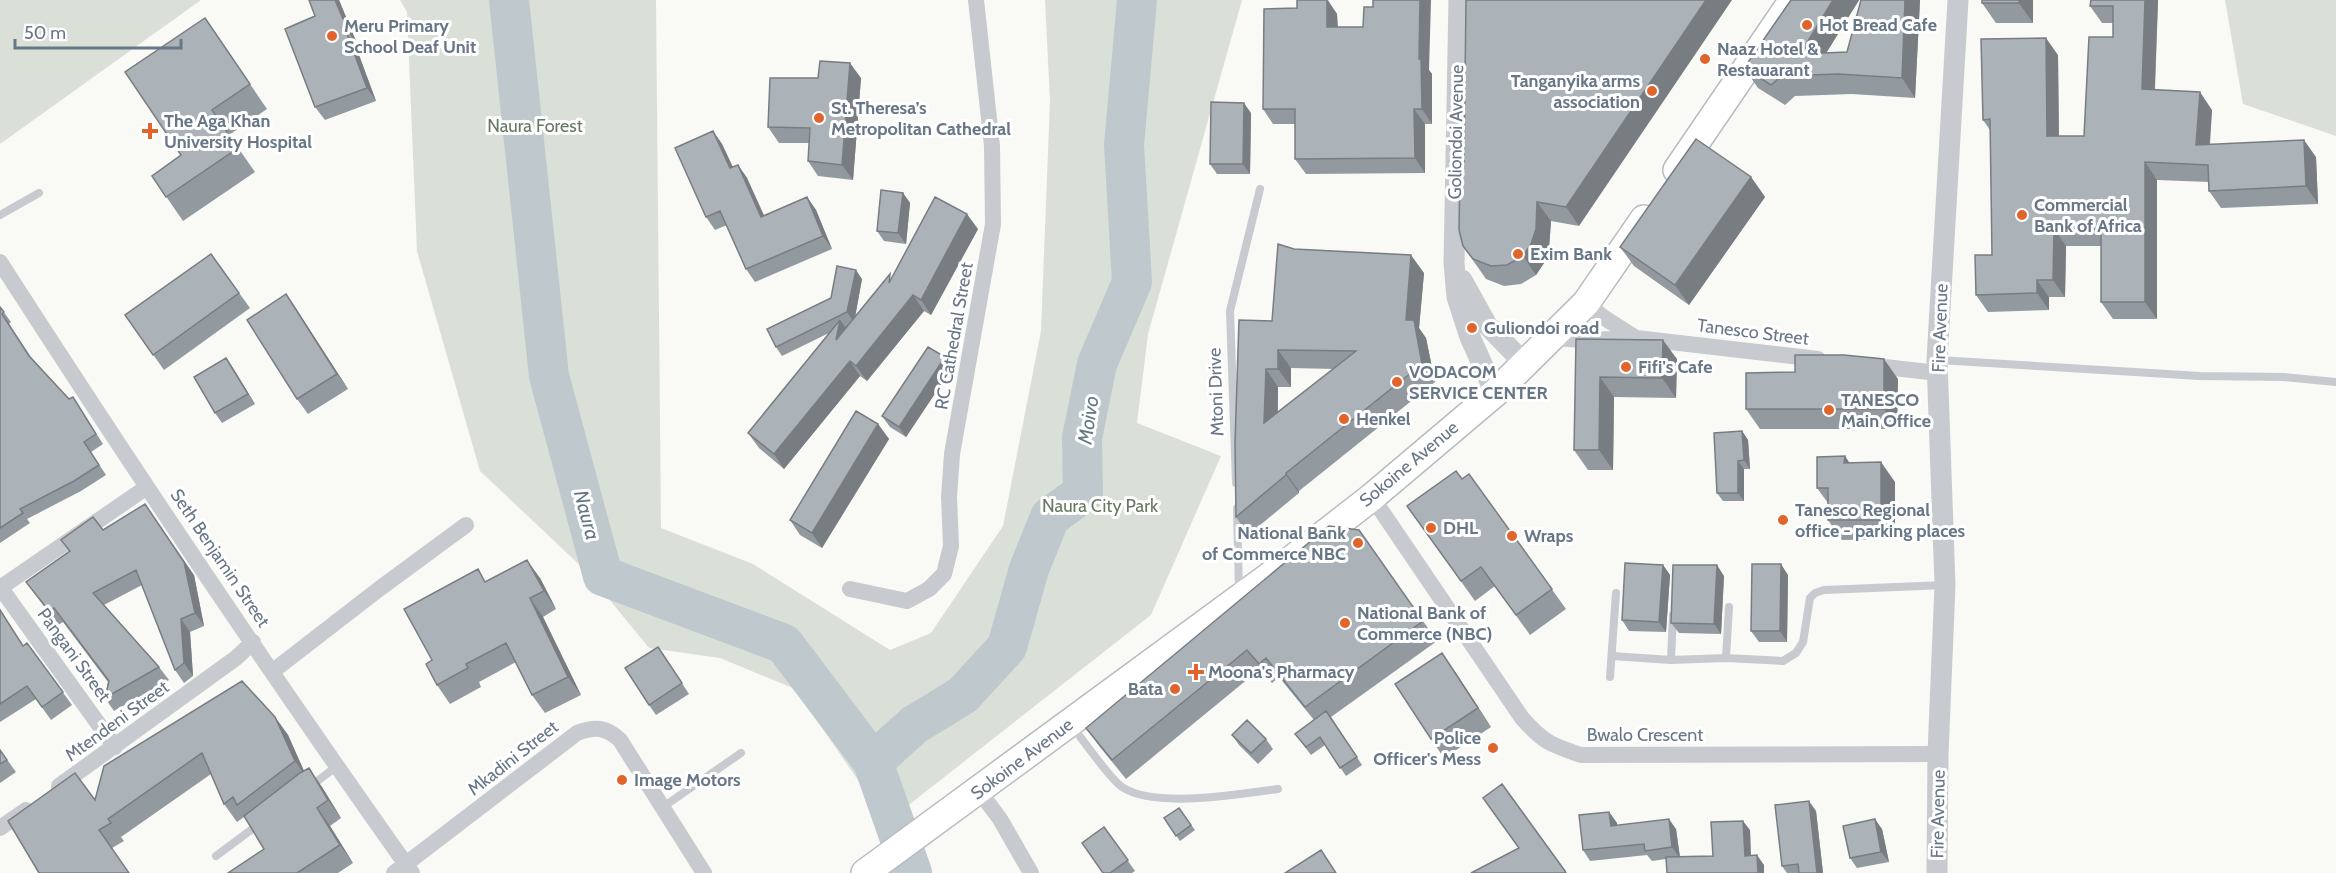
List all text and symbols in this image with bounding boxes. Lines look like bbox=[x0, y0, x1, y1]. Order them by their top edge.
scale bar bbox=[15, 12, 182, 50]
place label: Hot Bread Cafe bbox=[1819, 14, 1937, 36]
place label: Meru Primary School Deaf Unit bbox=[344, 15, 476, 58]
marker: Hot Bread Cafe bbox=[1800, 18, 1814, 32]
text: 50 m bbox=[24, 22, 66, 44]
marker: Meru Primary School Deaf Unit bbox=[325, 29, 339, 43]
place label: Naaz Hotel & Restauarant bbox=[1717, 38, 1819, 81]
marker: Naaz Hotel & Restauarant bbox=[1698, 52, 1712, 66]
street label: Goliondoi Avenue bbox=[1444, 64, 1468, 200]
place label: Tanganyika arms association bbox=[1511, 70, 1640, 113]
marker: Tanganyika arms association bbox=[1645, 84, 1659, 98]
place label: St. Theresa’s Metropolitan Cathedral bbox=[831, 97, 1011, 140]
place label: The Aga Khan University Hospital bbox=[164, 110, 312, 153]
marker: St. Theresa’s Metropolitan Cathedral bbox=[812, 111, 826, 125]
park label: Naura Forest bbox=[487, 115, 583, 137]
marker: The Aga Khan University Hospital bbox=[141, 122, 159, 140]
place label: Commercial Bank of Africa bbox=[2034, 194, 2142, 237]
marker: Commercial Bank of Africa bbox=[2015, 208, 2029, 222]
place label: Exim Bank bbox=[1530, 243, 1612, 265]
marker: Exim Bank bbox=[1511, 247, 1525, 261]
street label: RC Cathedral Street bbox=[930, 261, 978, 411]
street label: Fire Avenue bbox=[1927, 283, 1953, 373]
street label: Tanesco Street bbox=[1696, 314, 1810, 350]
place label: Guliondoi road bbox=[1484, 317, 1599, 339]
marker: Guliondoi road bbox=[1465, 321, 1479, 335]
street label: Mtoni Drive bbox=[1203, 347, 1229, 437]
place label: Fifi's Cafe bbox=[1638, 356, 1713, 378]
marker: Fifi's Cafe bbox=[1619, 360, 1633, 374]
place label: VODACOM SERVICE CENTER bbox=[1409, 361, 1548, 404]
marker: VODACOM SERVICE CENTER bbox=[1390, 375, 1404, 389]
place label: TANESCO Main Office bbox=[1841, 389, 1931, 432]
water label: Moivo bbox=[1072, 394, 1104, 447]
marker: TANESCO Main Office bbox=[1822, 403, 1836, 417]
place label: Henkel bbox=[1356, 408, 1411, 430]
marker: Henkel bbox=[1337, 412, 1351, 426]
street label: Sokoine Avenue bbox=[1355, 416, 1463, 512]
street label: Seth Benjamin Street bbox=[166, 485, 274, 631]
water label: Naura bbox=[569, 488, 605, 542]
park label: Naura City Park bbox=[1042, 495, 1159, 517]
place label: Tanesco Regional office - parking places bbox=[1795, 499, 1966, 542]
marker: Tanesco Regional office - parking places bbox=[1776, 513, 1790, 527]
place label: DHL bbox=[1443, 517, 1478, 539]
marker: DHL bbox=[1424, 521, 1438, 535]
place label: National Bank of Commerce NBC bbox=[1202, 522, 1346, 565]
place label: Wraps bbox=[1524, 525, 1574, 547]
marker: Wraps bbox=[1505, 529, 1519, 543]
marker: National Bank of Commerce NBC bbox=[1351, 536, 1365, 550]
place label: National Bank of Commerce (NBC) bbox=[1357, 602, 1492, 645]
street label: Pangani Street bbox=[33, 604, 115, 706]
marker: National Bank of Commerce (NBC) bbox=[1338, 616, 1352, 630]
place label: Moona's Pharmacy bbox=[1208, 661, 1355, 683]
marker: Moona's Pharmacy bbox=[1189, 665, 1203, 679]
street label: Mtendeni Street bbox=[61, 676, 173, 766]
place label: Bata bbox=[1128, 678, 1163, 700]
marker: Bata bbox=[1168, 682, 1182, 696]
street label: Sokoine Avenue bbox=[967, 713, 1077, 805]
street label: Mkadini Street bbox=[463, 716, 563, 800]
street label: Bwalo Crescent bbox=[1587, 724, 1703, 746]
place label: Police Officer's Mess bbox=[1373, 727, 1481, 770]
marker: Police Officer's Mess bbox=[1486, 741, 1500, 755]
place label: Image Motors bbox=[634, 769, 741, 791]
street label: Fire Avenue bbox=[1926, 769, 1950, 859]
marker: Image Motors bbox=[615, 773, 629, 787]

